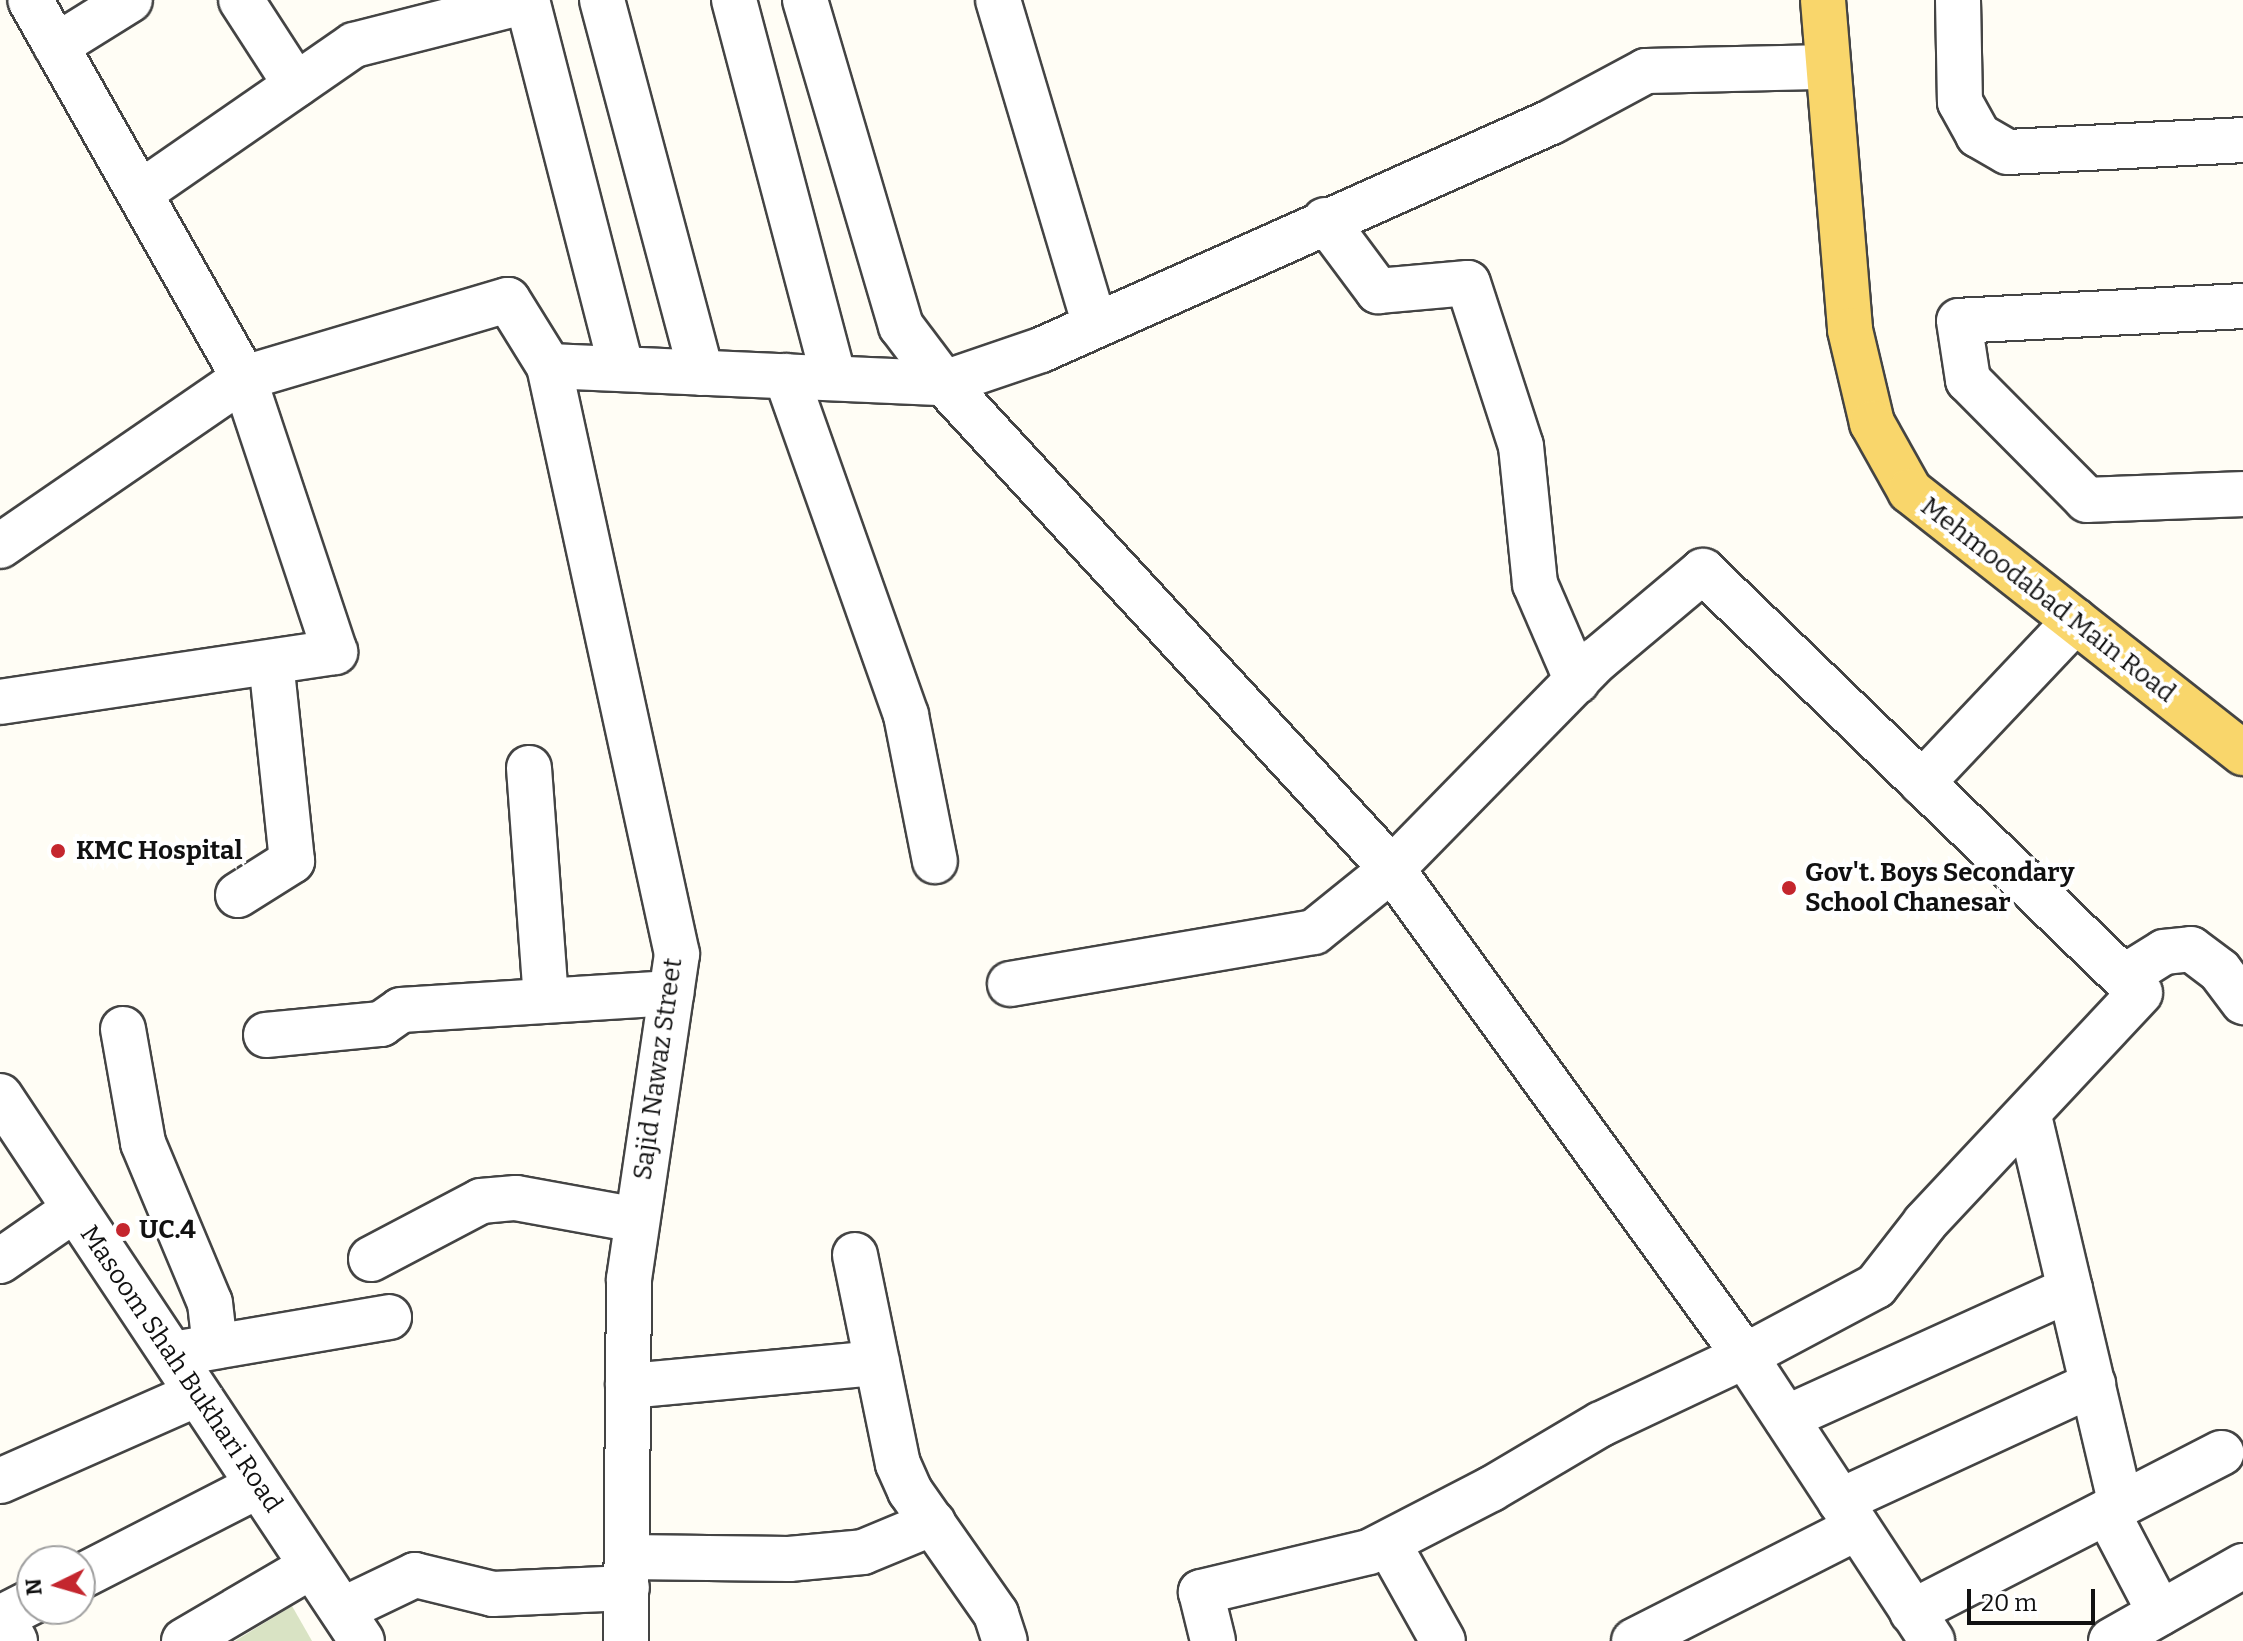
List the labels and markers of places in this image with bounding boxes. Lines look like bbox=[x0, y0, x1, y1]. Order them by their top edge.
place label: KMC Hospital bbox=[76, 835, 243, 867]
marker: KMC Hospital bbox=[47, 840, 69, 862]
place label: Gov't. Boys Secondary School Chanesar bbox=[1805, 857, 2074, 918]
marker: Gov't. Boys Secondary School Chanesar bbox=[1780, 879, 1798, 897]
place label: UC.4 bbox=[139, 1214, 196, 1246]
marker: UC.4 bbox=[114, 1221, 132, 1239]

